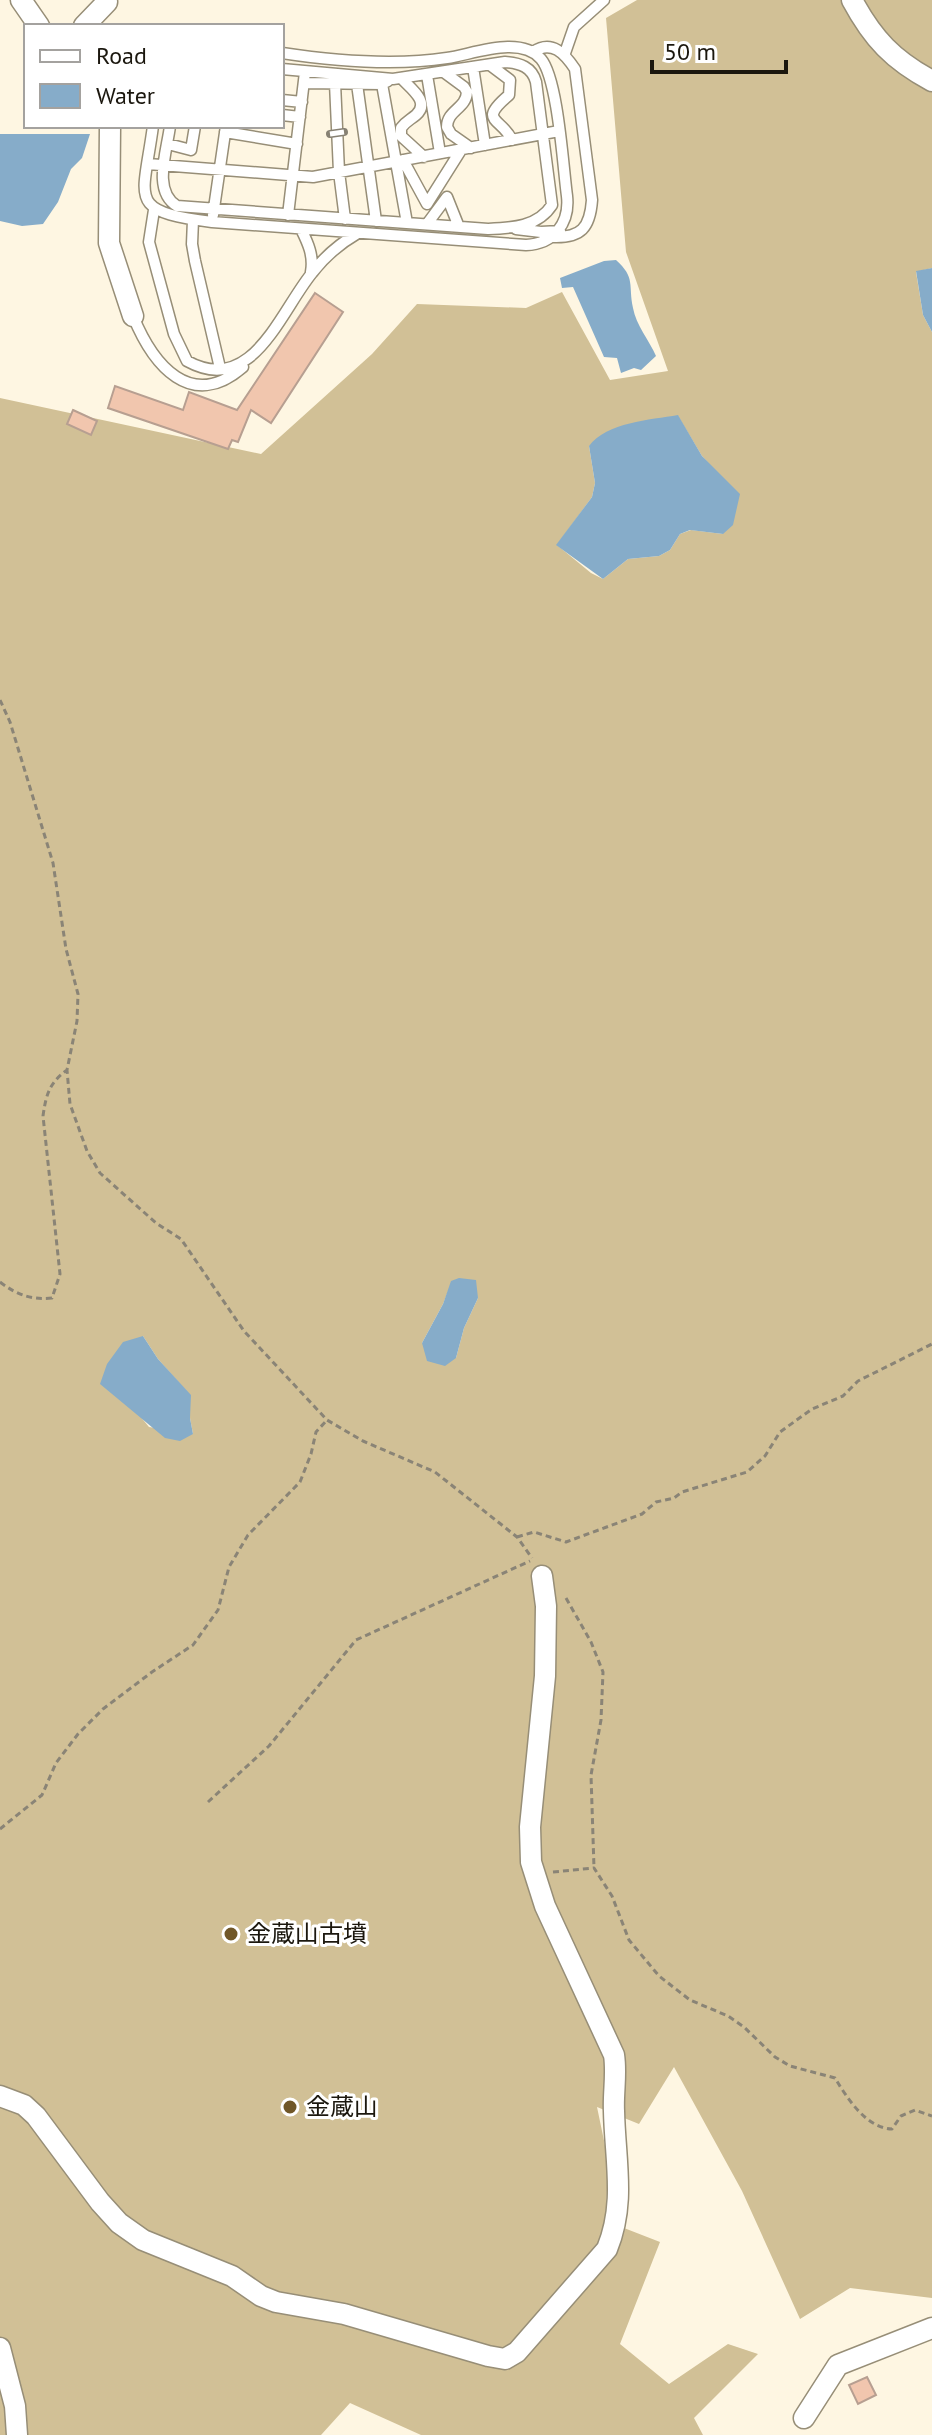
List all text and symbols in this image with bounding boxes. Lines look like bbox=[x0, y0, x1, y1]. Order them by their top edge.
legend bbox=[24, 24, 284, 128]
scale bar bbox=[652, 24, 786, 74]
text: 50 m bbox=[664, 36, 716, 67]
text: Road bbox=[96, 40, 147, 71]
text: Water bbox=[96, 80, 155, 111]
place label: 金蔵山古墳 bbox=[247, 1918, 367, 1949]
marker: 金蔵山古墳 bbox=[222, 1925, 240, 1943]
place label: 金蔵山 bbox=[306, 2091, 378, 2122]
marker: 金蔵山 bbox=[281, 2098, 299, 2116]

